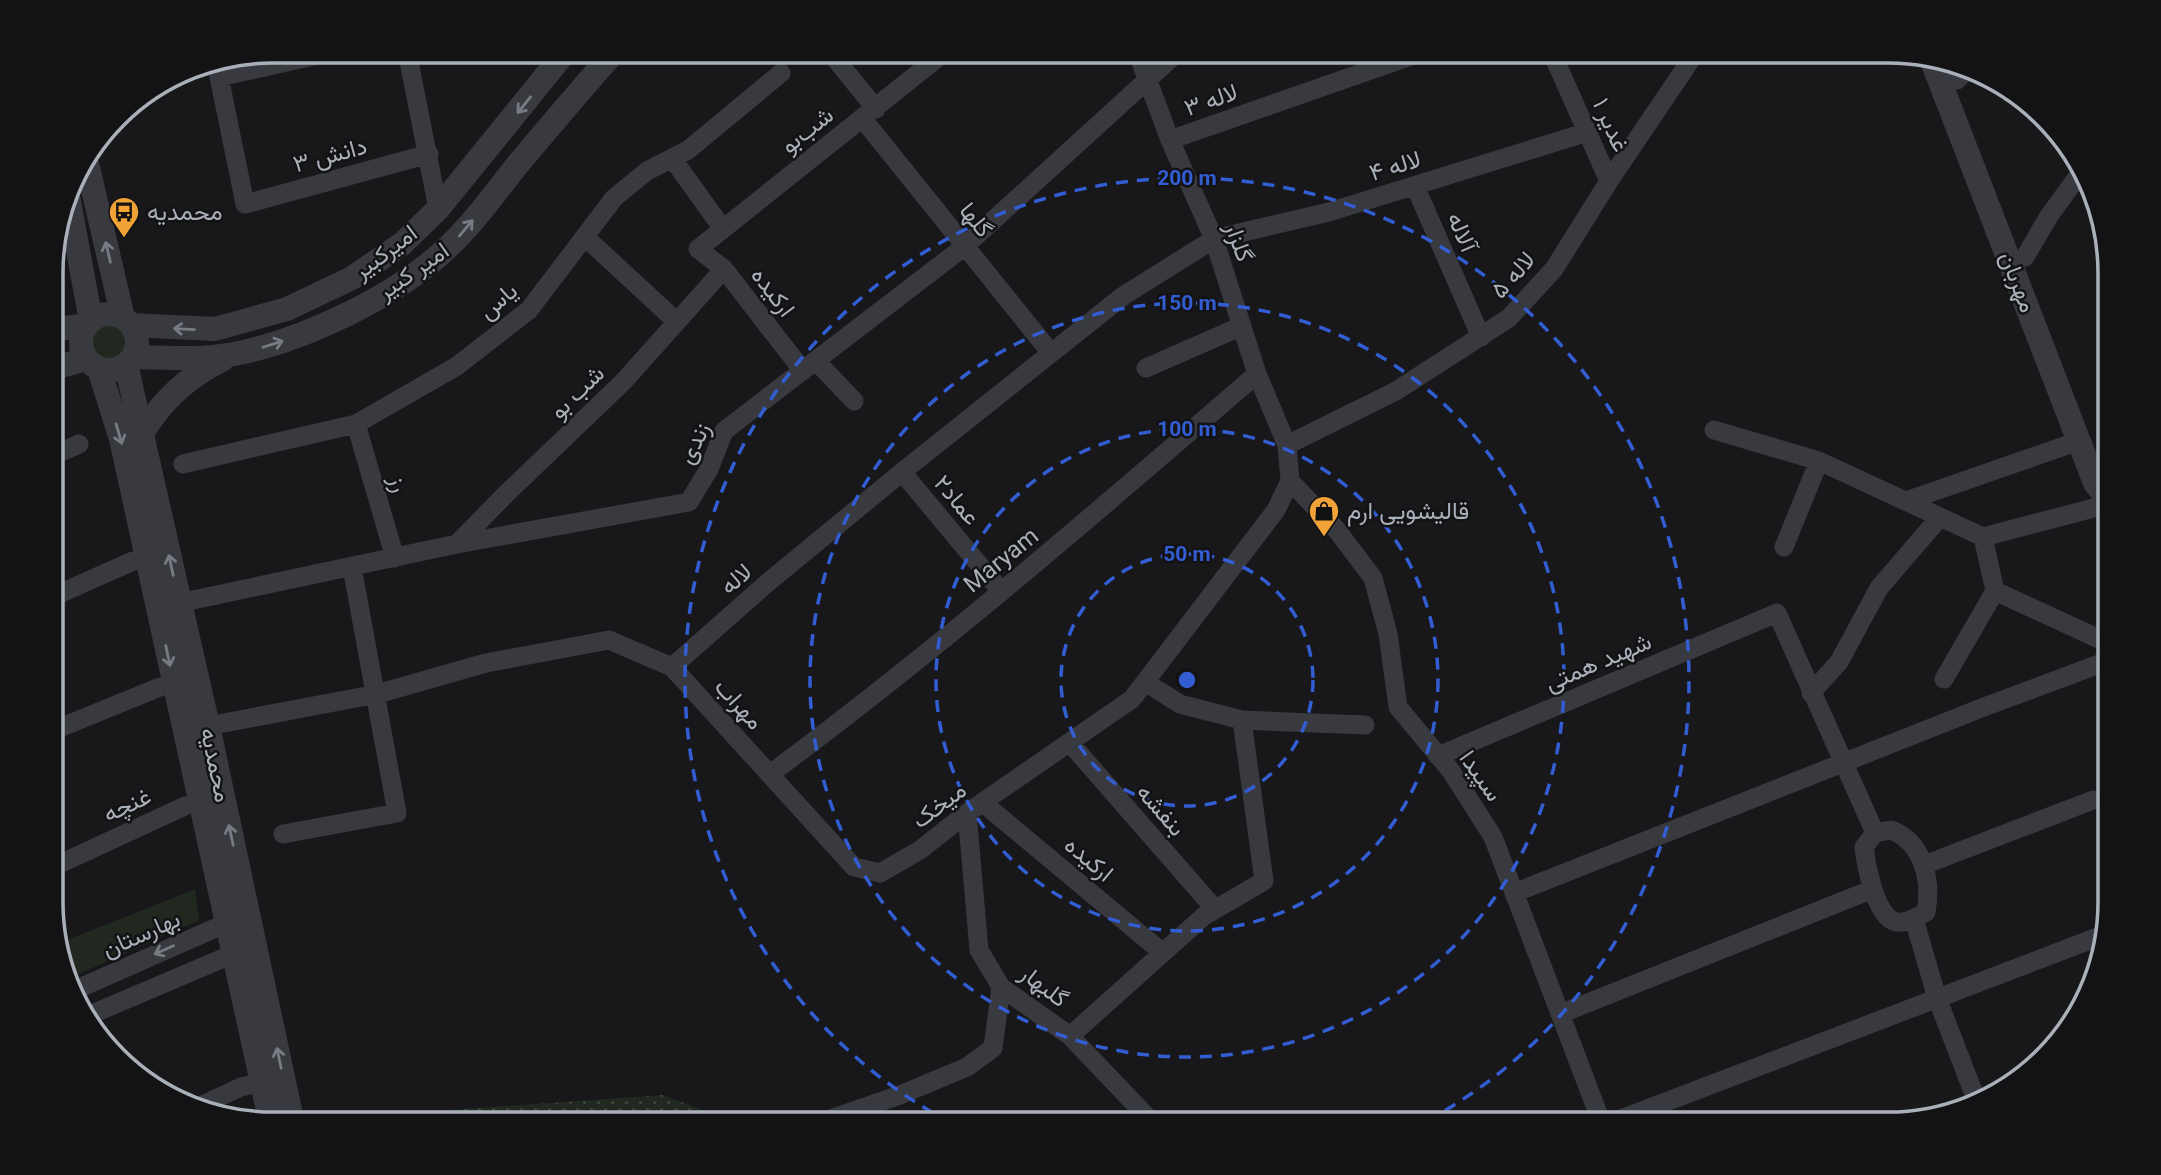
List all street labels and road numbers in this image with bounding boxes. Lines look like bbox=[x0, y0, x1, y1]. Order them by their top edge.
street label: لاله ۳ bbox=[1181, 78, 1241, 122]
street label: غدیر ۱ bbox=[1586, 94, 1635, 157]
street label: شب‌بو bbox=[775, 101, 839, 160]
street label: دانش ۳ bbox=[290, 132, 370, 178]
street label: لاله ۴ bbox=[1366, 145, 1424, 187]
street label: گلها bbox=[953, 197, 998, 244]
street label: آلاله bbox=[1441, 208, 1484, 258]
street label: گلزار bbox=[1218, 218, 1259, 266]
street label: امیرکبیر bbox=[347, 219, 423, 286]
street label: امیر کبیر bbox=[371, 236, 455, 307]
street label: لاله ۵ bbox=[1485, 246, 1541, 304]
street label: مهربان bbox=[1993, 248, 2042, 317]
street label: ارکیده bbox=[745, 262, 801, 323]
street label: یاس bbox=[473, 277, 523, 325]
street label: شب بو bbox=[544, 359, 611, 425]
street label: زندی bbox=[672, 417, 717, 469]
street label: عماد۲ bbox=[928, 469, 986, 531]
street label: رز bbox=[382, 471, 415, 496]
street label: Maryam bbox=[958, 522, 1044, 598]
street label: لاله bbox=[714, 558, 758, 600]
street label: شهید همتی bbox=[1541, 627, 1656, 698]
street label: مهراب bbox=[708, 673, 769, 736]
street label: محمدیه bbox=[194, 725, 238, 805]
street label: سپیدا bbox=[1452, 745, 1508, 808]
street label: میخک bbox=[906, 776, 972, 834]
street label: بنفشه bbox=[1131, 778, 1191, 842]
street label: غنچه bbox=[99, 782, 156, 830]
street label: ارکیده bbox=[1058, 831, 1119, 888]
street label: بهارستان bbox=[98, 904, 185, 964]
street label: گلبهار bbox=[1013, 958, 1074, 1014]

